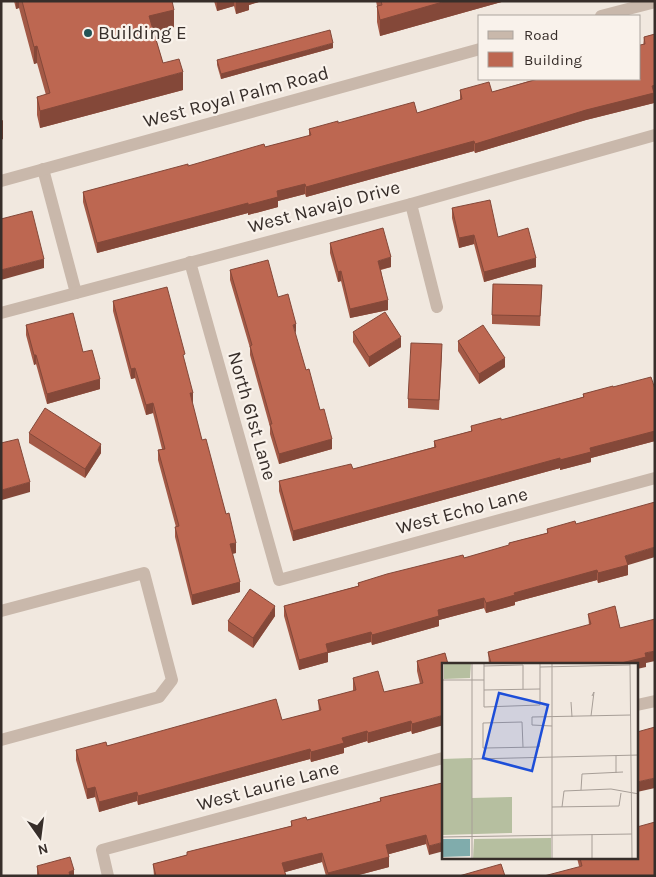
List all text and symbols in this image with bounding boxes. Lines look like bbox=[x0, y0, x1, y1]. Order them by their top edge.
legend bbox=[478, 15, 641, 80]
place label: Building E bbox=[98, 22, 187, 44]
text: Road bbox=[524, 26, 559, 44]
marker: Building E bbox=[82, 27, 94, 39]
text: Building bbox=[524, 51, 582, 69]
street label: West Royal Palm Road bbox=[141, 62, 331, 132]
street label: West Navajo Drive bbox=[246, 176, 402, 238]
street label: North 61st Lane bbox=[223, 349, 281, 483]
street label: West Echo Lane bbox=[394, 483, 530, 539]
inset map bbox=[442, 663, 638, 860]
street label: West Laurie Lane bbox=[195, 756, 341, 816]
north arrow bbox=[15, 812, 65, 862]
text: N bbox=[36, 840, 50, 859]

